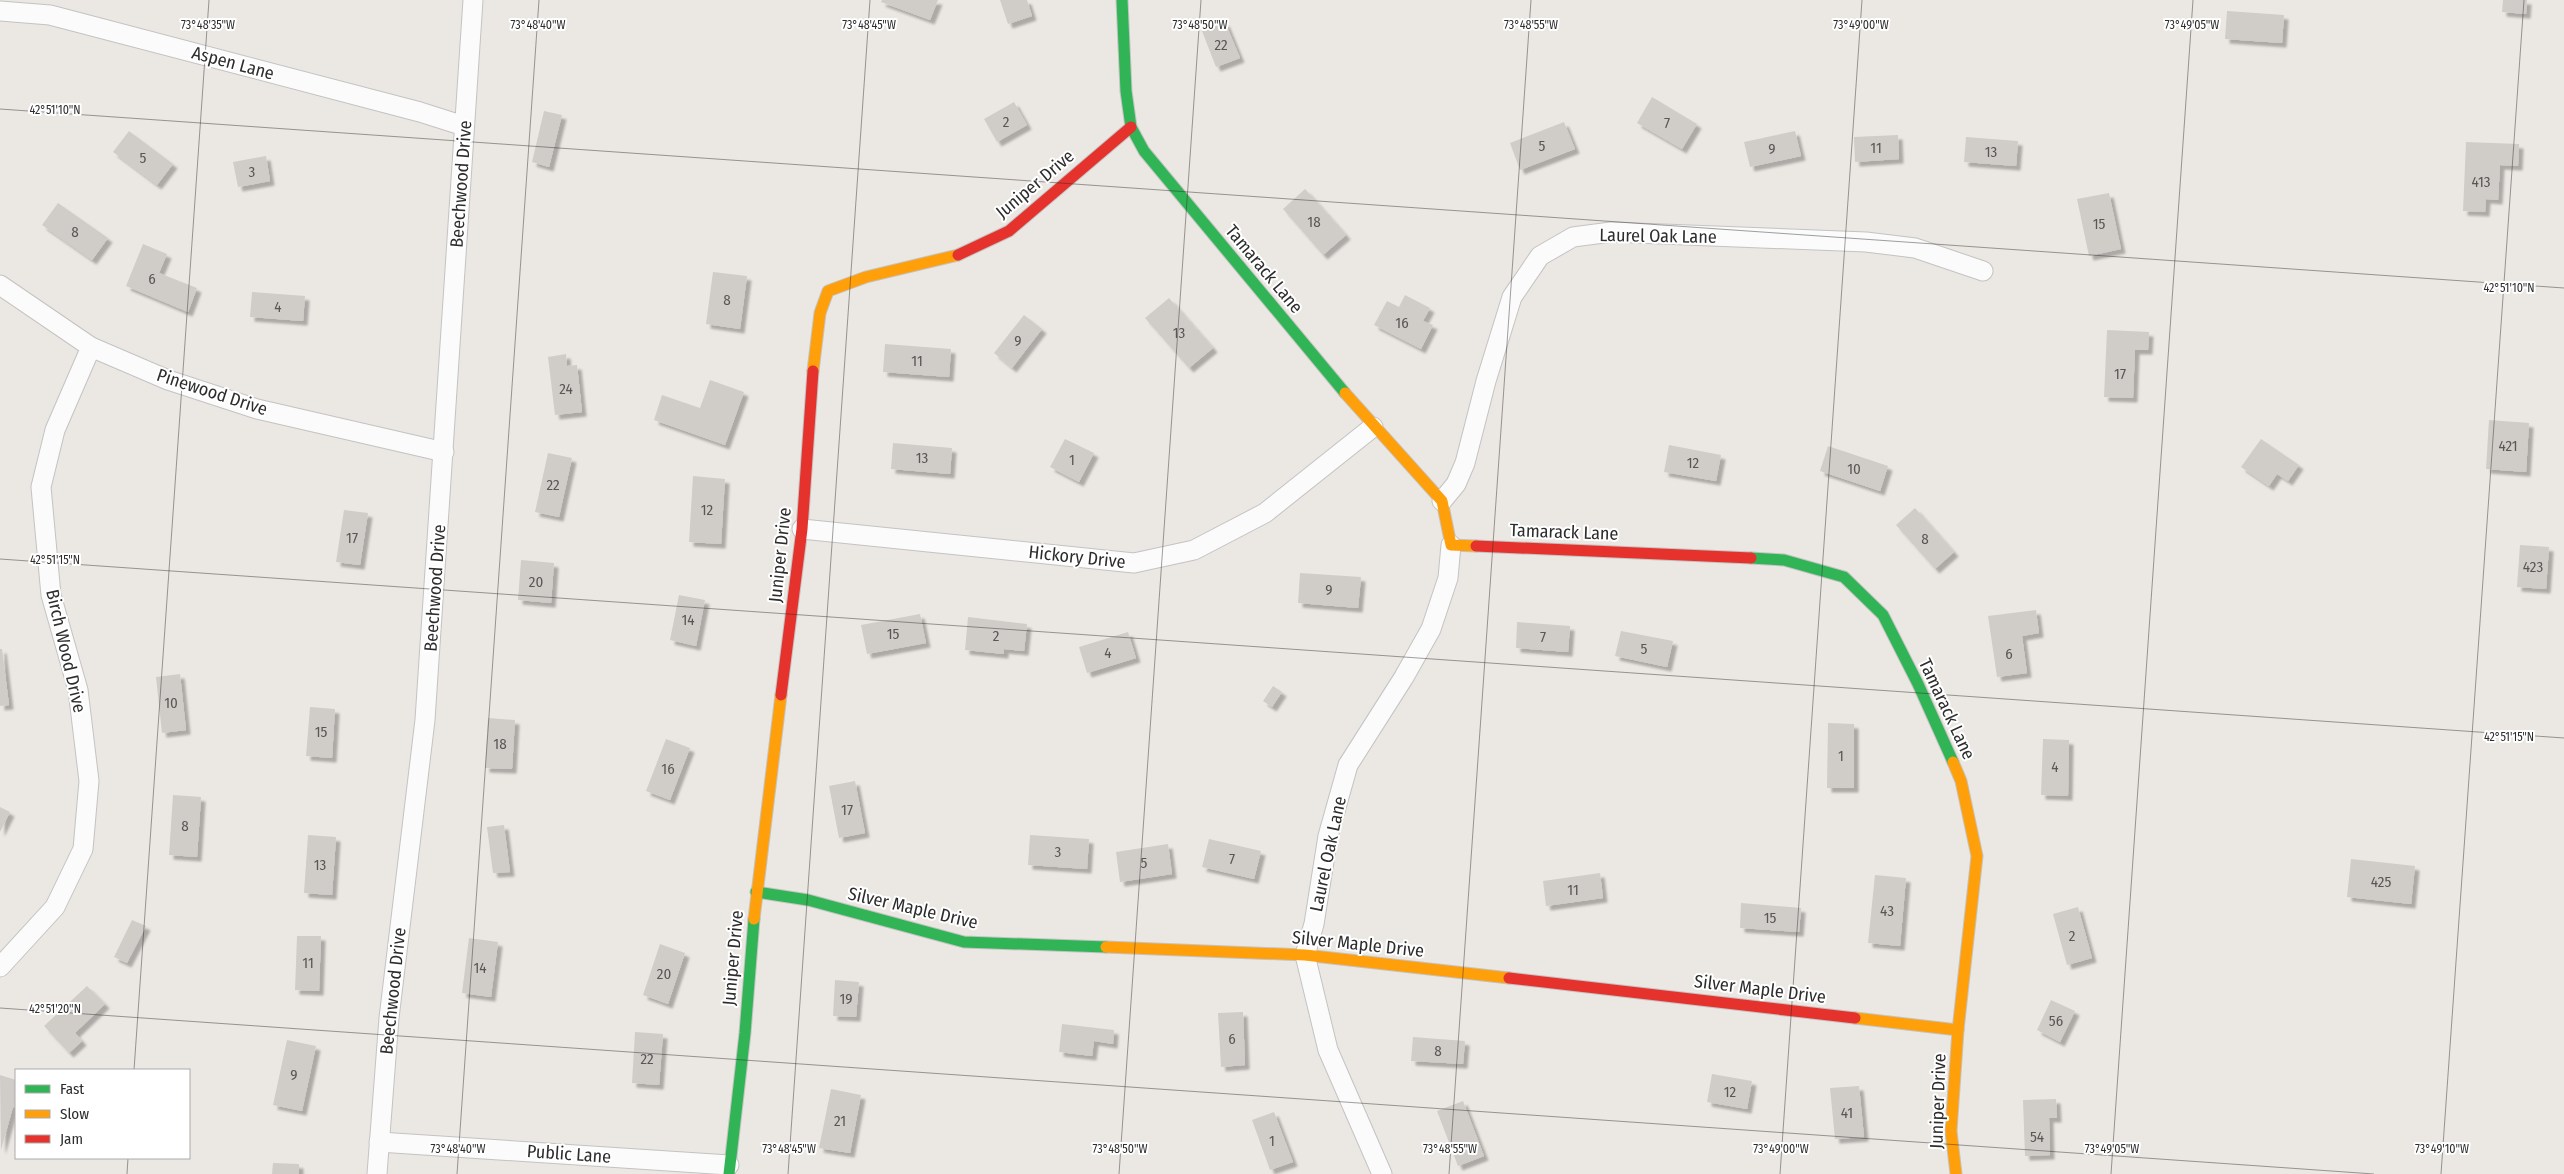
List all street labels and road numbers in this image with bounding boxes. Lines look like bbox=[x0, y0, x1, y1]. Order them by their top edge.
street label: Aspen Lane bbox=[189, 41, 277, 85]
street label: Beechwood Drive bbox=[446, 120, 476, 248]
street label: Juniper Drive bbox=[991, 145, 1079, 223]
street label: Tamarack Lane bbox=[1221, 220, 1307, 318]
street label: Laurel Oak Lane bbox=[1599, 224, 1717, 248]
street label: Pinewood Drive bbox=[154, 364, 270, 420]
street label: Juniper Drive bbox=[764, 506, 796, 604]
street label: Tamarack Lane bbox=[1509, 519, 1619, 545]
street label: Beechwood Drive bbox=[420, 524, 450, 652]
street label: Hickory Drive bbox=[1027, 541, 1127, 573]
street label: Birch Wood Drive bbox=[41, 587, 91, 715]
street label: Tamarack Lane bbox=[1914, 655, 1980, 763]
street label: Laurel Oak Lane bbox=[1305, 794, 1351, 914]
street label: Silver Maple Drive bbox=[846, 882, 980, 934]
street label: Juniper Drive bbox=[718, 909, 748, 1006]
street label: Beechwood Drive bbox=[375, 926, 411, 1056]
street label: Silver Maple Drive bbox=[1291, 926, 1425, 962]
street label: Silver Maple Drive bbox=[1693, 970, 1827, 1008]
street label: Juniper Drive bbox=[1925, 1053, 1951, 1149]
street label: Public Lane bbox=[526, 1140, 612, 1168]

